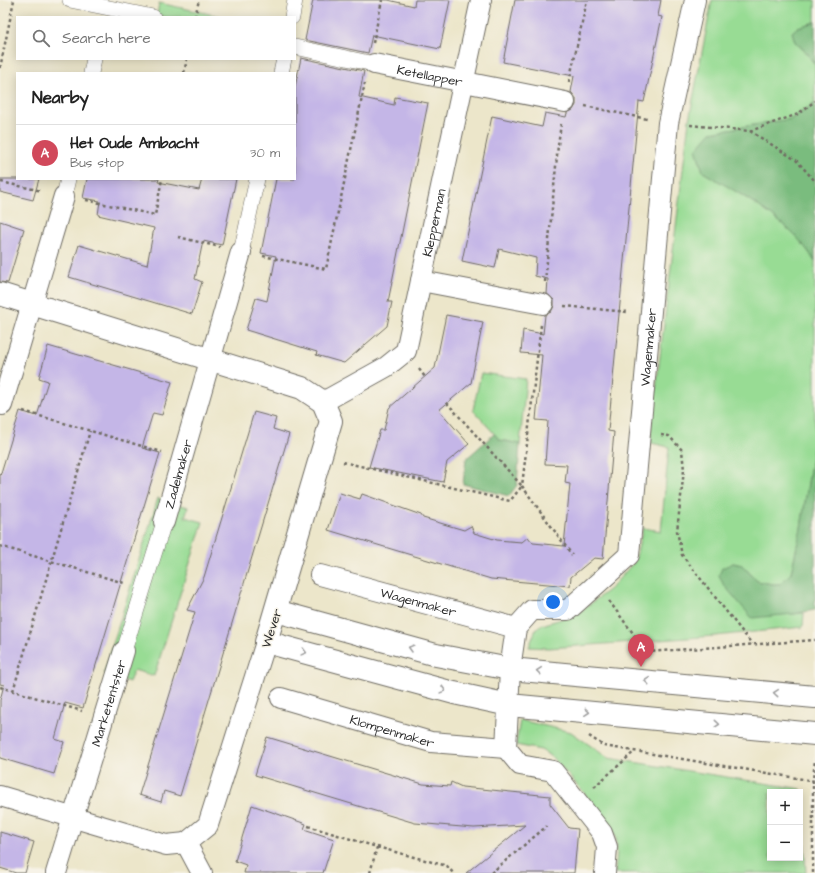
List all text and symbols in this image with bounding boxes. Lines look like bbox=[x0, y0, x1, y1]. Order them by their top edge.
search box bbox=[16, 16, 296, 60]
icon: search bbox=[30, 27, 52, 49]
text: Search here bbox=[62, 28, 151, 49]
street label: Ketellapper bbox=[395, 61, 464, 91]
text: Nearby bbox=[32, 86, 89, 110]
text: Het Oude Ambacht bbox=[70, 133, 199, 154]
text: A bbox=[41, 144, 49, 162]
text: 30 m bbox=[250, 144, 280, 162]
text: Bus stop bbox=[70, 154, 124, 172]
street label: Klepperman bbox=[418, 187, 451, 258]
street label: Wagenmaker bbox=[636, 308, 661, 387]
street label: Zadelmaker bbox=[160, 437, 197, 511]
street label: Wagenmaker bbox=[378, 584, 458, 621]
your location bbox=[543, 592, 563, 612]
street label: Wever bbox=[257, 606, 287, 650]
pin: A bbox=[628, 634, 654, 667]
one-way arrow bbox=[408, 644, 415, 653]
one-way arrow bbox=[300, 647, 307, 656]
street label: Marketentster bbox=[87, 658, 131, 749]
one-way arrow bbox=[536, 667, 542, 676]
one-way arrow bbox=[644, 677, 650, 686]
one-way arrow bbox=[439, 685, 446, 694]
one-way arrow bbox=[773, 689, 779, 698]
one-way arrow bbox=[584, 708, 590, 717]
street label: Klompenmaker bbox=[348, 711, 436, 753]
one-way arrow bbox=[714, 720, 720, 729]
map controls bbox=[767, 789, 803, 861]
button: + bbox=[767, 789, 803, 825]
button: − bbox=[767, 825, 803, 861]

